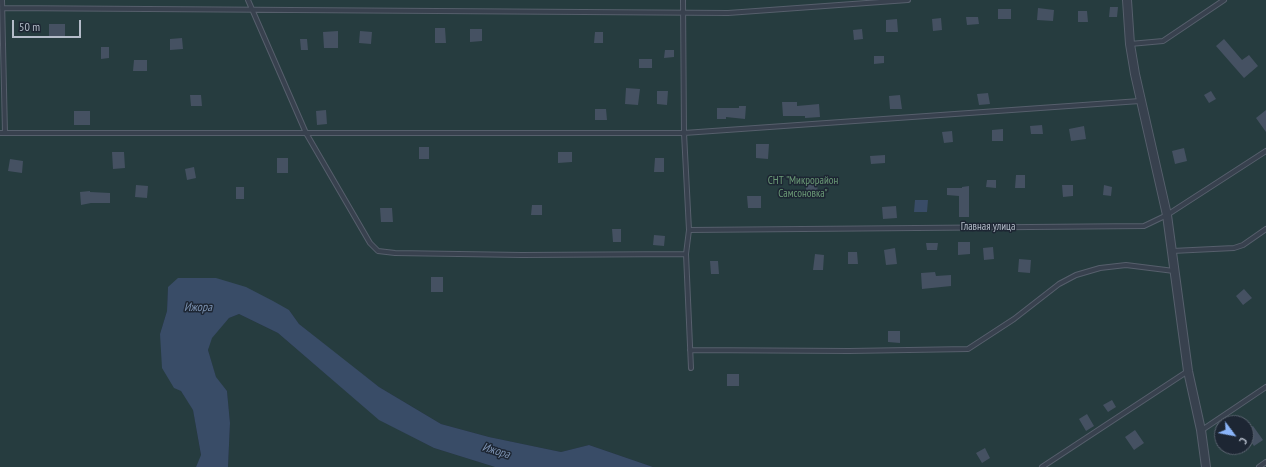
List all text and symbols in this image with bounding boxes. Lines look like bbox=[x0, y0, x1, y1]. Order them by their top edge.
scale bar bbox=[14, 12, 83, 38]
text: 50 m bbox=[19, 19, 40, 34]
park label: СНТ "Микрорайон Самсоновка" bbox=[768, 174, 838, 200]
street label: Главная улица bbox=[961, 220, 1015, 234]
water label: Ижора bbox=[184, 301, 212, 315]
north arrow bbox=[1214, 415, 1254, 455]
text: С bbox=[1236, 435, 1251, 447]
water label: Ижора bbox=[480, 440, 512, 462]

